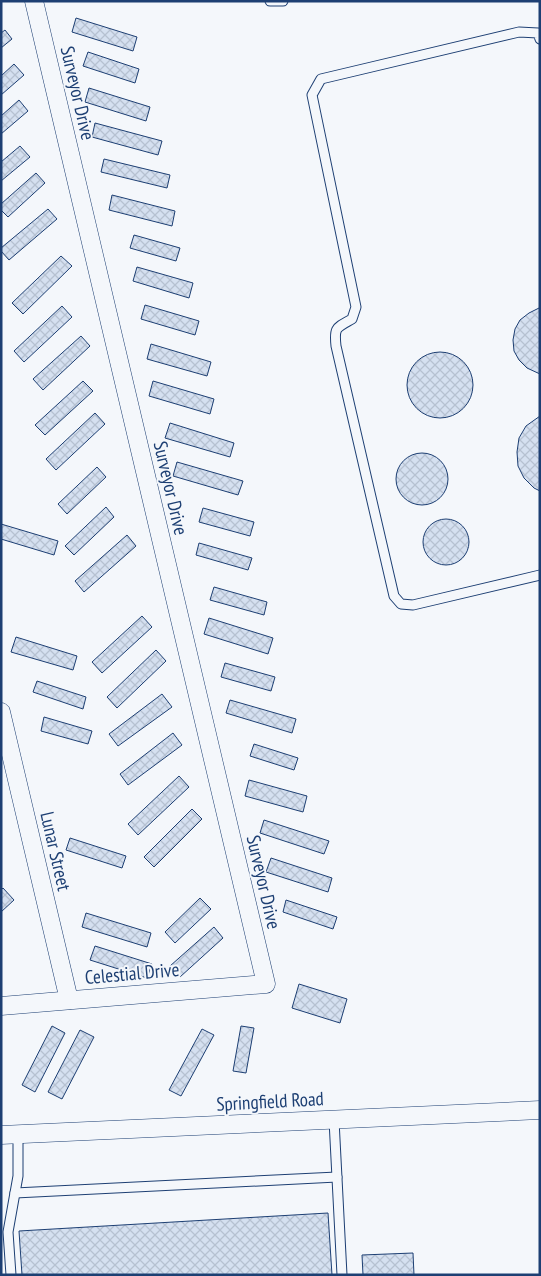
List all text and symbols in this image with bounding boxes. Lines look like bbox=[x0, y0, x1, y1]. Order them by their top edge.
street label: Surveyor Drive bbox=[56, 44, 100, 142]
street label: Surveyor Drive bbox=[149, 439, 193, 537]
street label: Lunar Street bbox=[35, 809, 77, 894]
street label: Surveyor Drive bbox=[242, 833, 286, 931]
street label: Celestial Drive bbox=[84, 957, 180, 989]
street label: Springfield Road bbox=[216, 1086, 324, 1116]

